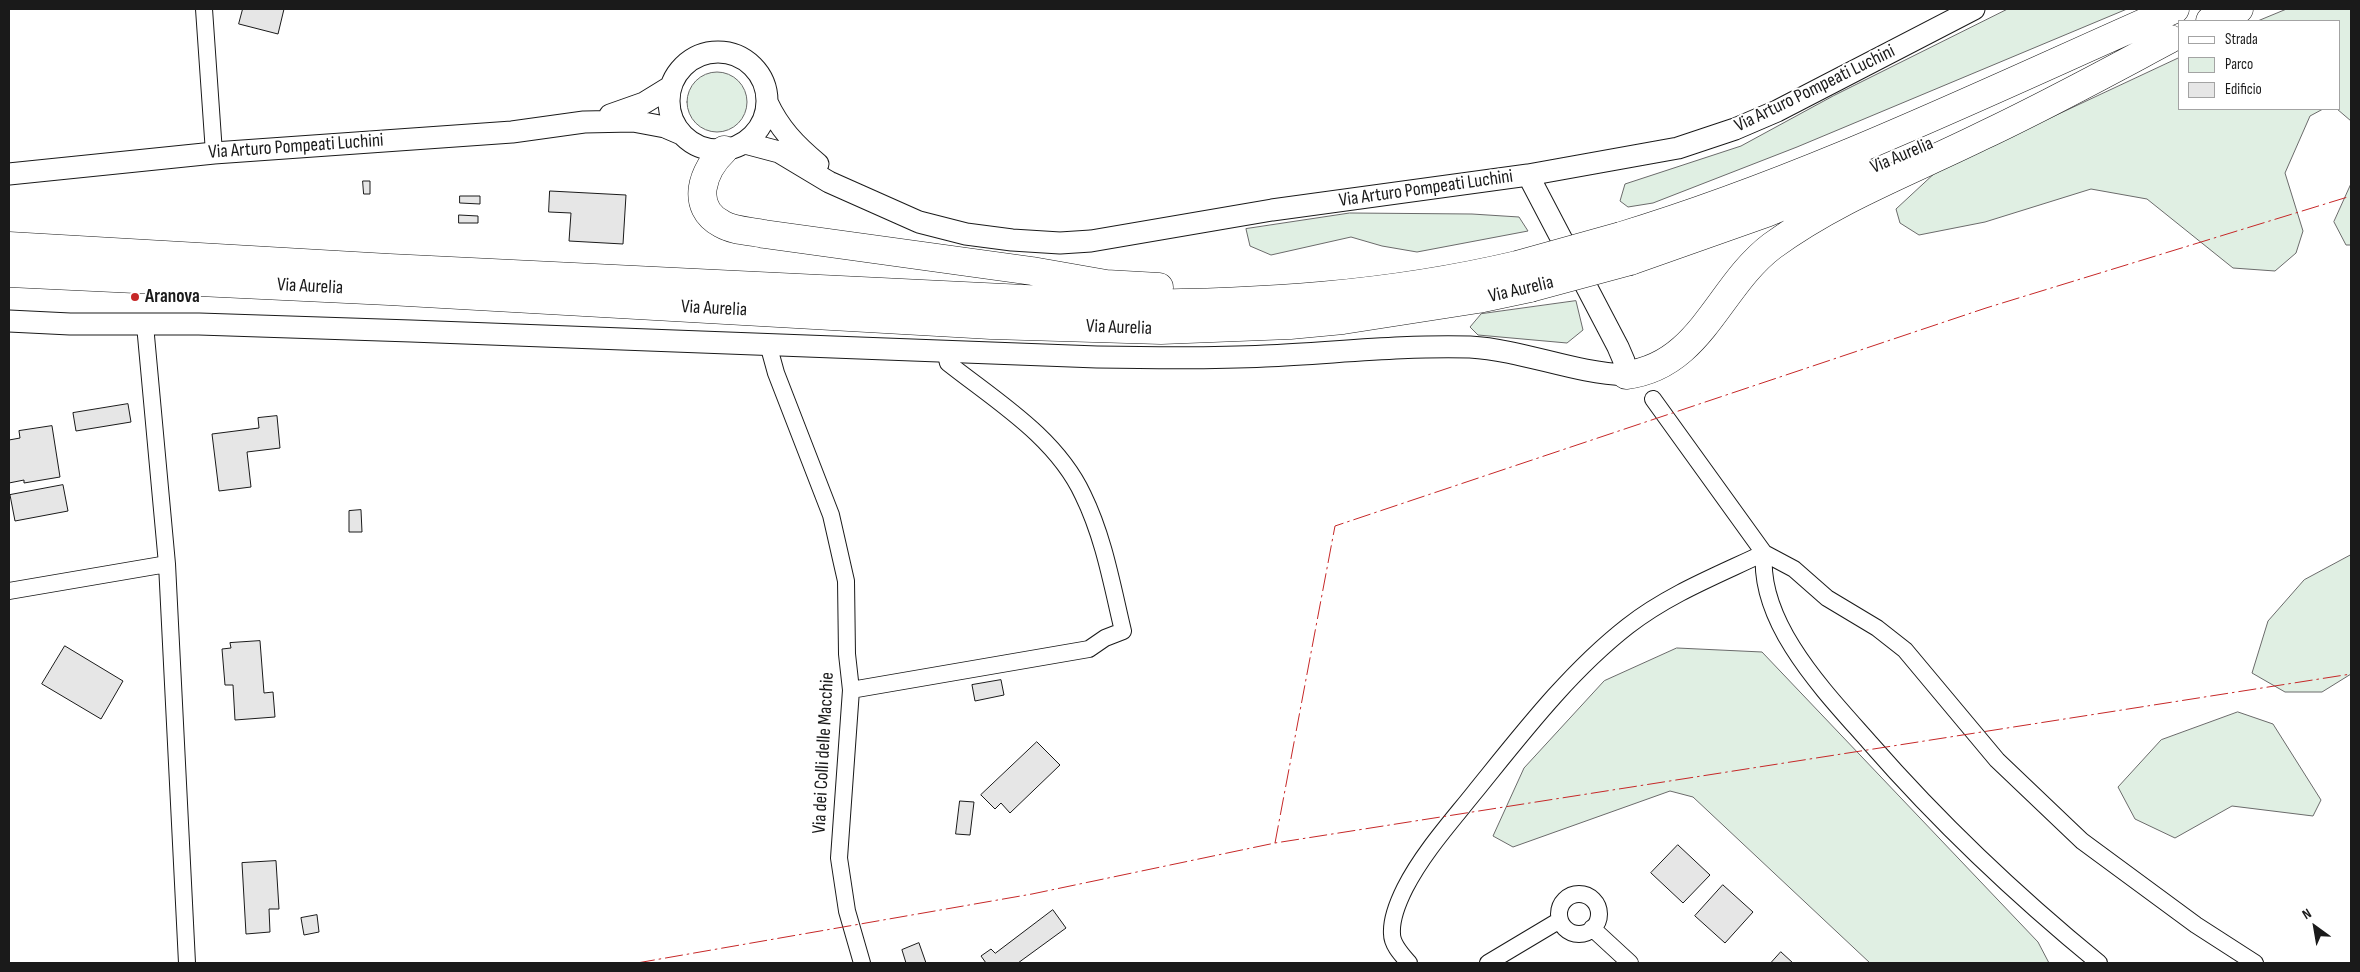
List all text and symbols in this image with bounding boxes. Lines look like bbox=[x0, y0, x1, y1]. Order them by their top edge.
legend bbox=[2178, 20, 2340, 110]
text: Strada bbox=[2225, 30, 2258, 49]
street label: Via Arturo Pompeati Luchini bbox=[1731, 40, 1899, 138]
text: Parco bbox=[2225, 55, 2253, 74]
text: Edificio bbox=[2225, 80, 2262, 99]
street label: Via Arturo Pompeati Luchini bbox=[208, 130, 384, 164]
street label: Via Aurelia bbox=[1867, 133, 1937, 179]
street label: Via Arturo Pompeati Luchini bbox=[1337, 165, 1515, 213]
street label: Via Aurelia bbox=[1486, 271, 1556, 309]
street label: Via Aurelia bbox=[276, 274, 344, 300]
place label: Aranova bbox=[145, 286, 200, 308]
marker: Aranova bbox=[129, 291, 141, 303]
street label: Via Aurelia bbox=[680, 296, 748, 322]
street label: Via Aurelia bbox=[1086, 315, 1152, 341]
street label: Via dei Colli delle Macchie bbox=[808, 672, 840, 834]
north arrow bbox=[2290, 902, 2340, 952]
text: N bbox=[2299, 905, 2314, 923]

